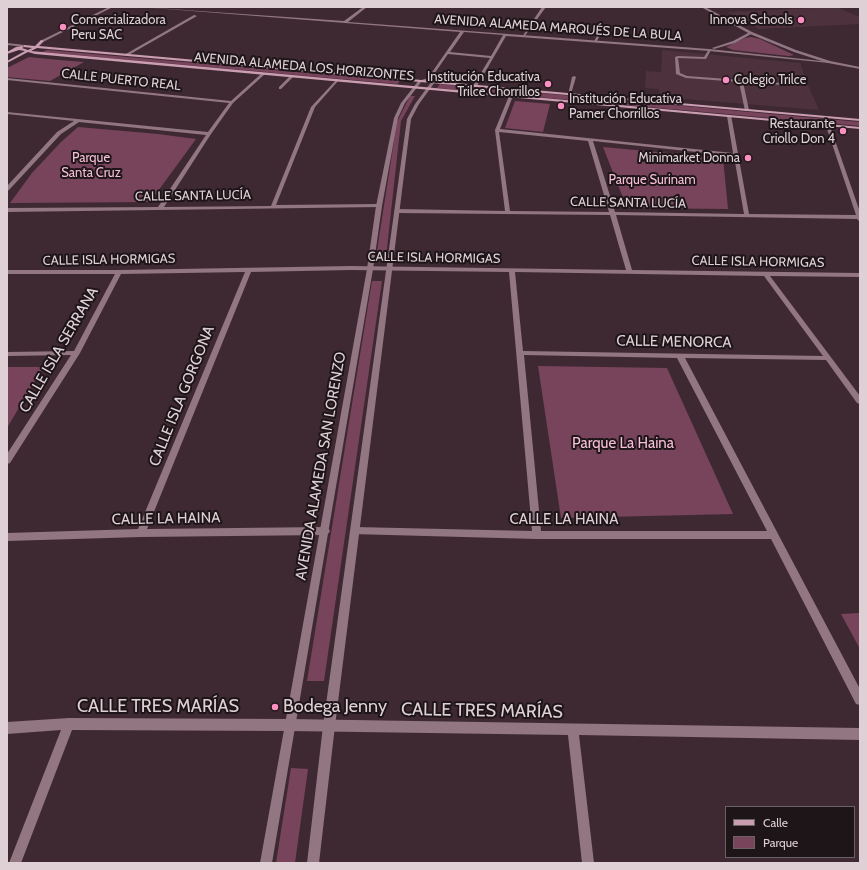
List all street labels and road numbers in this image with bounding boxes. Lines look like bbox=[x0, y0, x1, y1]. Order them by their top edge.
street label: AVENIDA ALAMEDA MARQUÉS DE LA BULA bbox=[434, 12, 682, 44]
street label: AVENIDA ALAMEDA LOS HORIZONTES bbox=[193, 50, 415, 84]
street label: CALLE PUERTO REAL bbox=[61, 66, 181, 94]
street label: CALLE SANTA LUCÍA bbox=[135, 187, 251, 205]
street label: CALLE SANTA LUCÍA bbox=[570, 194, 686, 212]
street label: CALLE ISLA HORMIGAS bbox=[368, 249, 500, 267]
street label: CALLE ISLA HORMIGAS bbox=[43, 251, 175, 269]
street label: CALLE ISLA HORMIGAS bbox=[692, 253, 824, 271]
street label: CALLE ISLA SERRANA bbox=[16, 284, 102, 416]
street label: CALLE ISLA GORGONA bbox=[146, 323, 218, 469]
street label: CALLE MENORCA bbox=[616, 332, 732, 352]
street label: AVENIDA ALAMEDA SAN LORENZO bbox=[292, 350, 350, 582]
street label: CALLE LA HAINA bbox=[111, 509, 221, 529]
street label: CALLE LA HAINA bbox=[510, 511, 618, 529]
street label: CALLE TRES MARÍAS bbox=[77, 696, 239, 718]
street label: CALLE TRES MARÍAS bbox=[401, 699, 563, 723]

